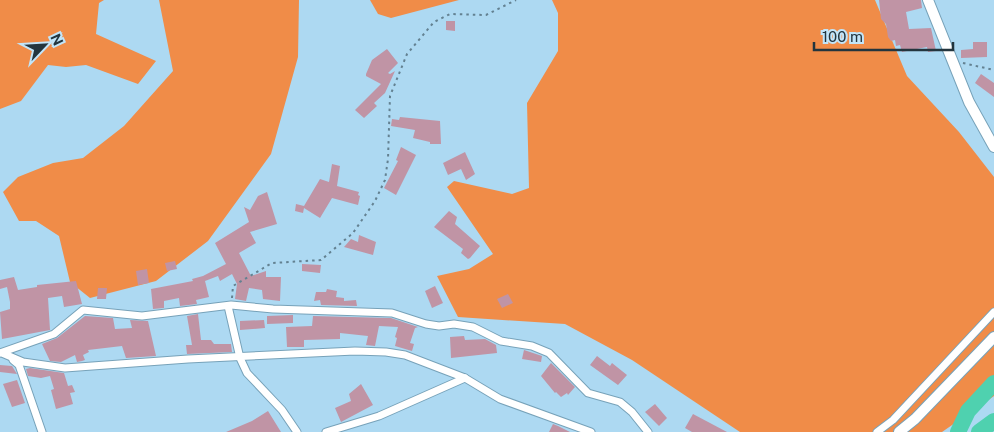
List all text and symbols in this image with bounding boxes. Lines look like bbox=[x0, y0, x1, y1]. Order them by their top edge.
north arrow bbox=[20, 20, 70, 70]
scale bar bbox=[814, 20, 953, 52]
text: 100 m bbox=[822, 28, 863, 45]
text: N bbox=[47, 31, 66, 48]

